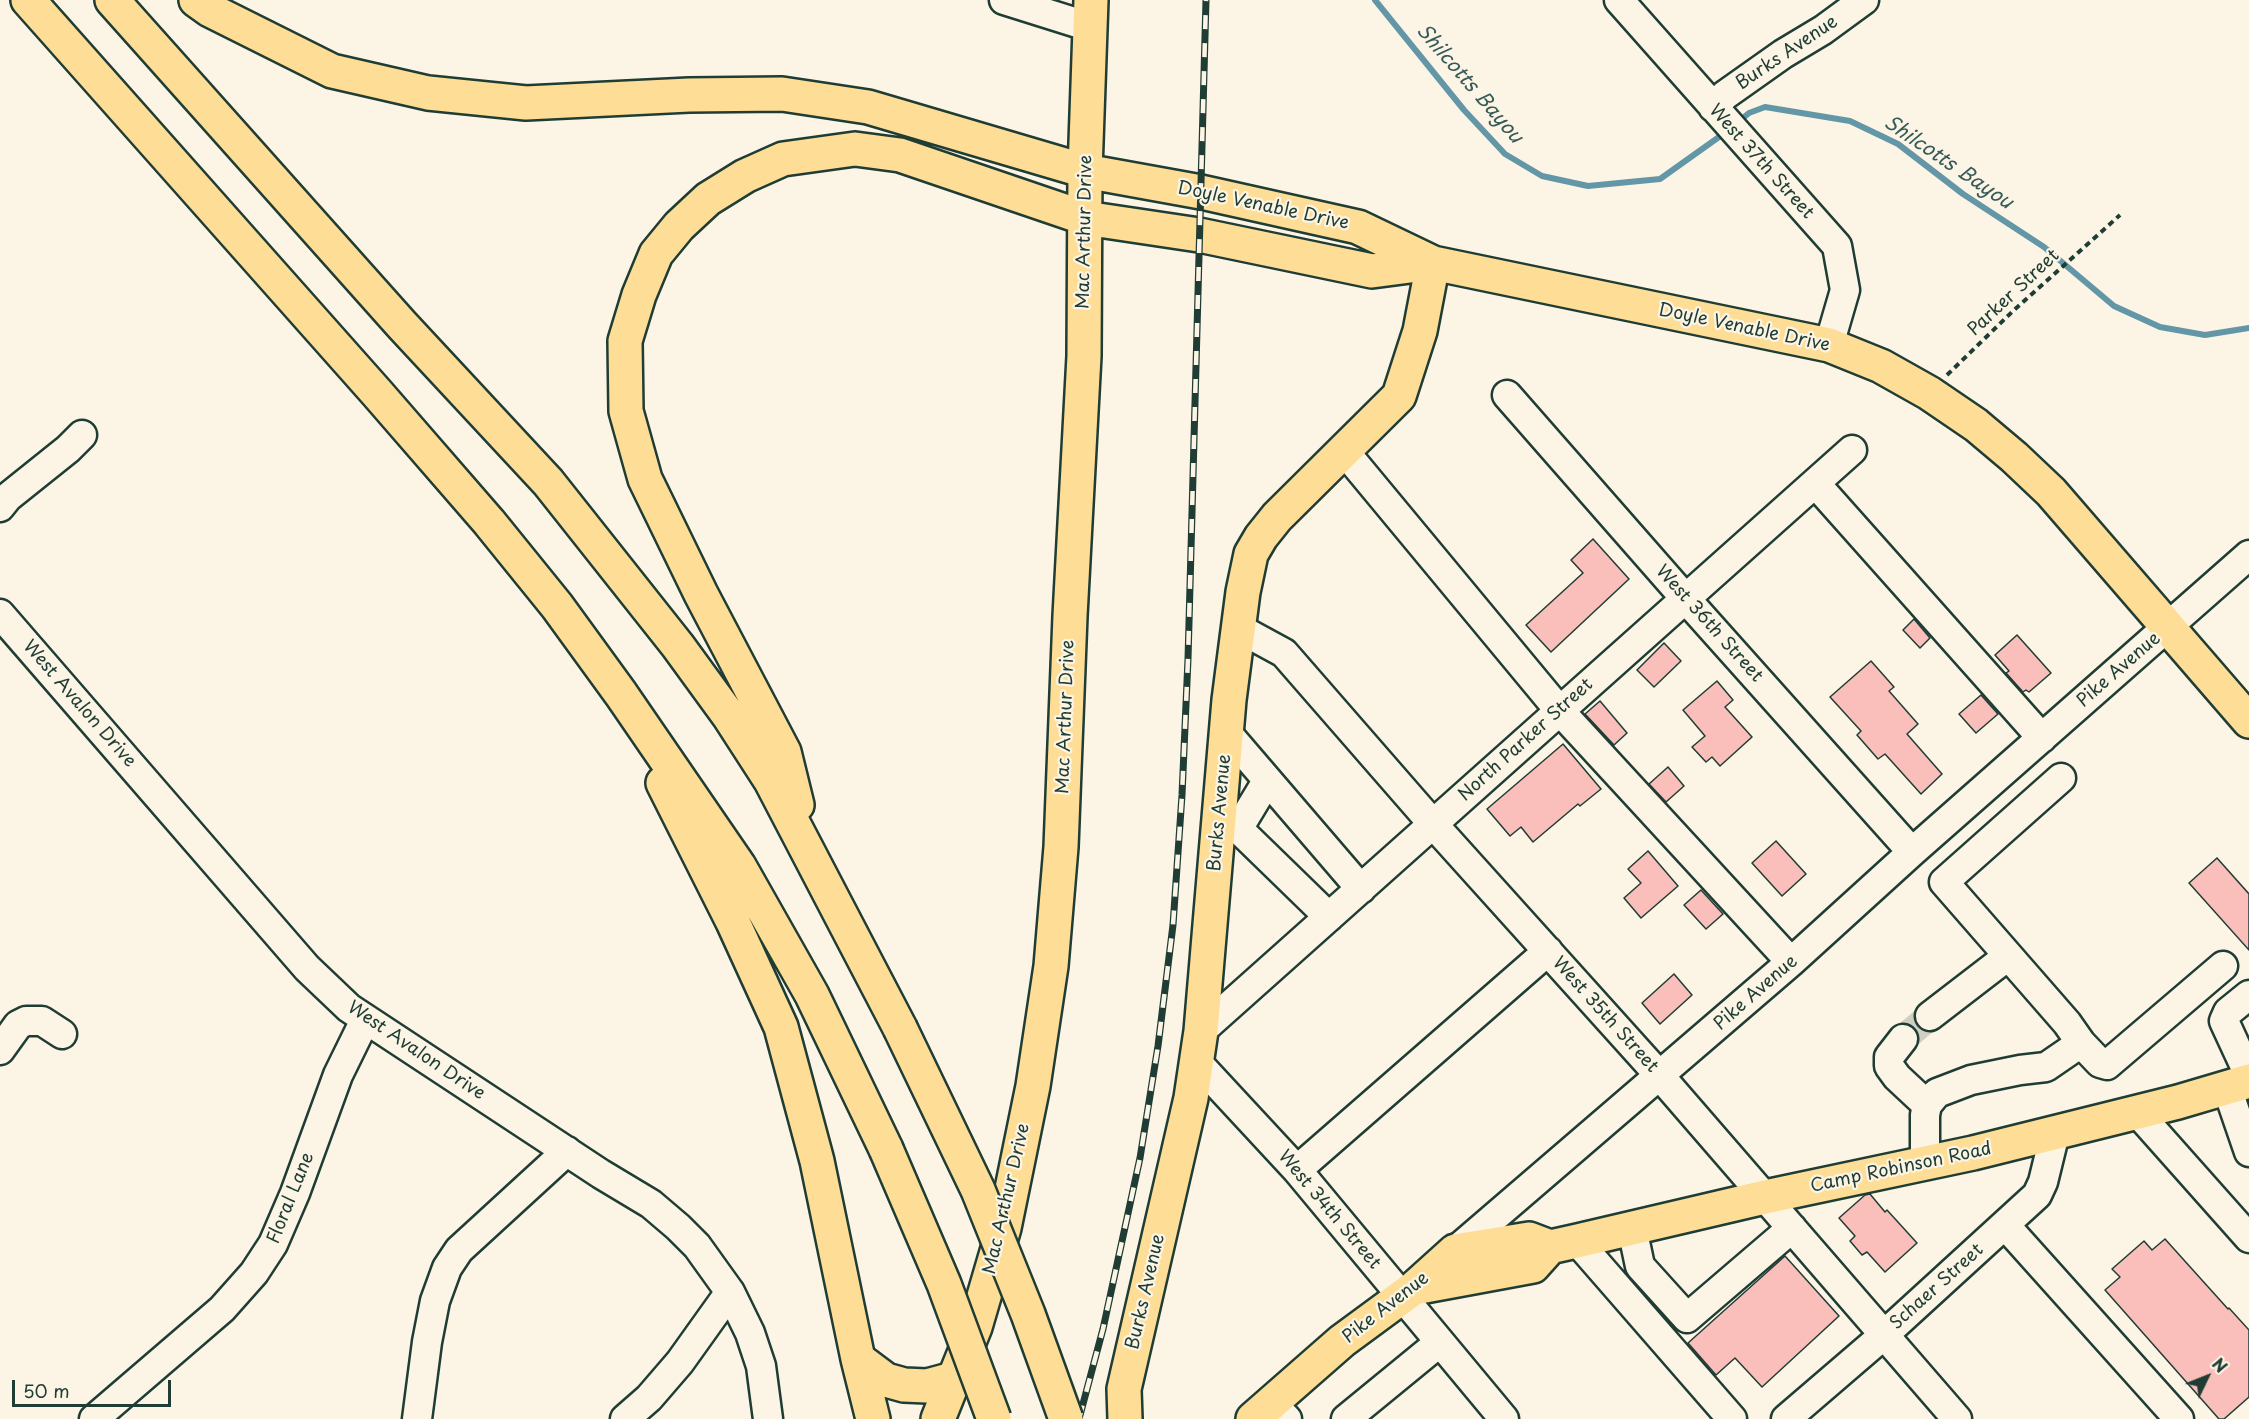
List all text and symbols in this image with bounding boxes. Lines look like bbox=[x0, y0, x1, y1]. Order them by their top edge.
street label: Burks Avenue bbox=[1732, 11, 1842, 95]
water label: Shilcotts Bayou bbox=[1411, 20, 1527, 148]
street label: West 37th Street bbox=[1704, 100, 1818, 224]
water label: Shilcotts Bayou bbox=[1879, 111, 2017, 215]
street label: Mac Arthur Drive bbox=[1073, 155, 1097, 309]
street label: Doyle Venable Drive bbox=[1175, 177, 1351, 235]
street label: Parker Street bbox=[1964, 245, 2064, 341]
street label: Doyle Venable Drive bbox=[1656, 299, 1832, 357]
street label: West 36th Street bbox=[1651, 561, 1767, 687]
street label: Pike Avenue bbox=[2073, 628, 2165, 712]
street label: West Avalon Drive bbox=[18, 636, 140, 772]
street label: Mac Arthur Drive bbox=[1053, 640, 1079, 794]
street label: North Parker Street bbox=[1454, 674, 1598, 806]
street label: Burks Avenue bbox=[1204, 753, 1236, 873]
street label: Pike Avenue bbox=[1710, 951, 1802, 1035]
street label: West 35th Street bbox=[1547, 953, 1663, 1077]
street label: West Avalon Drive bbox=[343, 997, 489, 1105]
street label: Mac Arthur Drive bbox=[979, 1121, 1035, 1277]
street label: Camp Robinson Road bbox=[1809, 1138, 1993, 1198]
street label: West 34th Street bbox=[1273, 1146, 1385, 1274]
street label: Floral Lane bbox=[263, 1149, 319, 1247]
street label: Burks Avenue bbox=[1122, 1232, 1170, 1352]
street label: Schaer Street bbox=[1886, 1239, 1988, 1335]
street label: Pike Avenue bbox=[1339, 1268, 1433, 1348]
north arrow bbox=[2177, 1347, 2237, 1407]
text: N bbox=[2207, 1352, 2233, 1378]
scale bar bbox=[15, 1368, 174, 1406]
text: 50 m bbox=[23, 1377, 70, 1404]

